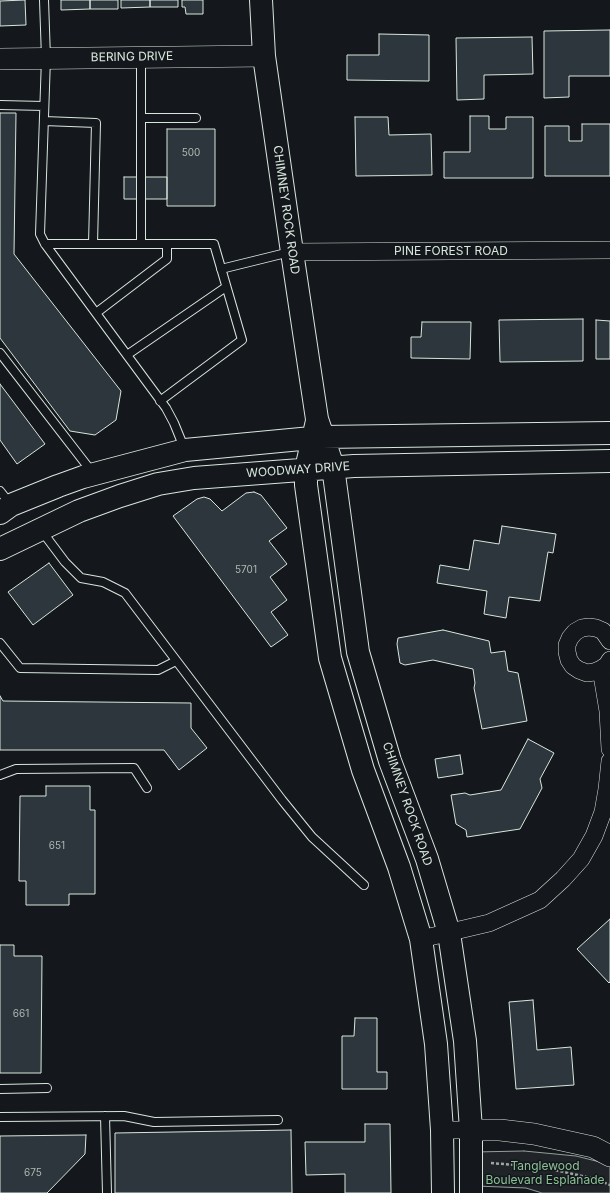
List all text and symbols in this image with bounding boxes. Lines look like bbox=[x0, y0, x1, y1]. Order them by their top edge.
street label: BERING DRIVE bbox=[91, 49, 173, 65]
street label: CHIMNEY ROCK ROAD bbox=[270, 145, 302, 275]
house number: 500 bbox=[182, 147, 200, 159]
street label: PINE FOREST ROAD bbox=[394, 244, 508, 258]
street label: WOODWAY DRIVE bbox=[246, 459, 350, 481]
house number: 5701 bbox=[235, 564, 257, 576]
street label: CHIMNEY ROCK ROAD bbox=[379, 740, 435, 868]
house number: 651 bbox=[49, 840, 65, 852]
house number: 661 bbox=[13, 1008, 29, 1020]
park label: Tanglewood Boulevard Esplanade bbox=[486, 1159, 604, 1187]
house number: 675 bbox=[24, 1167, 42, 1179]

